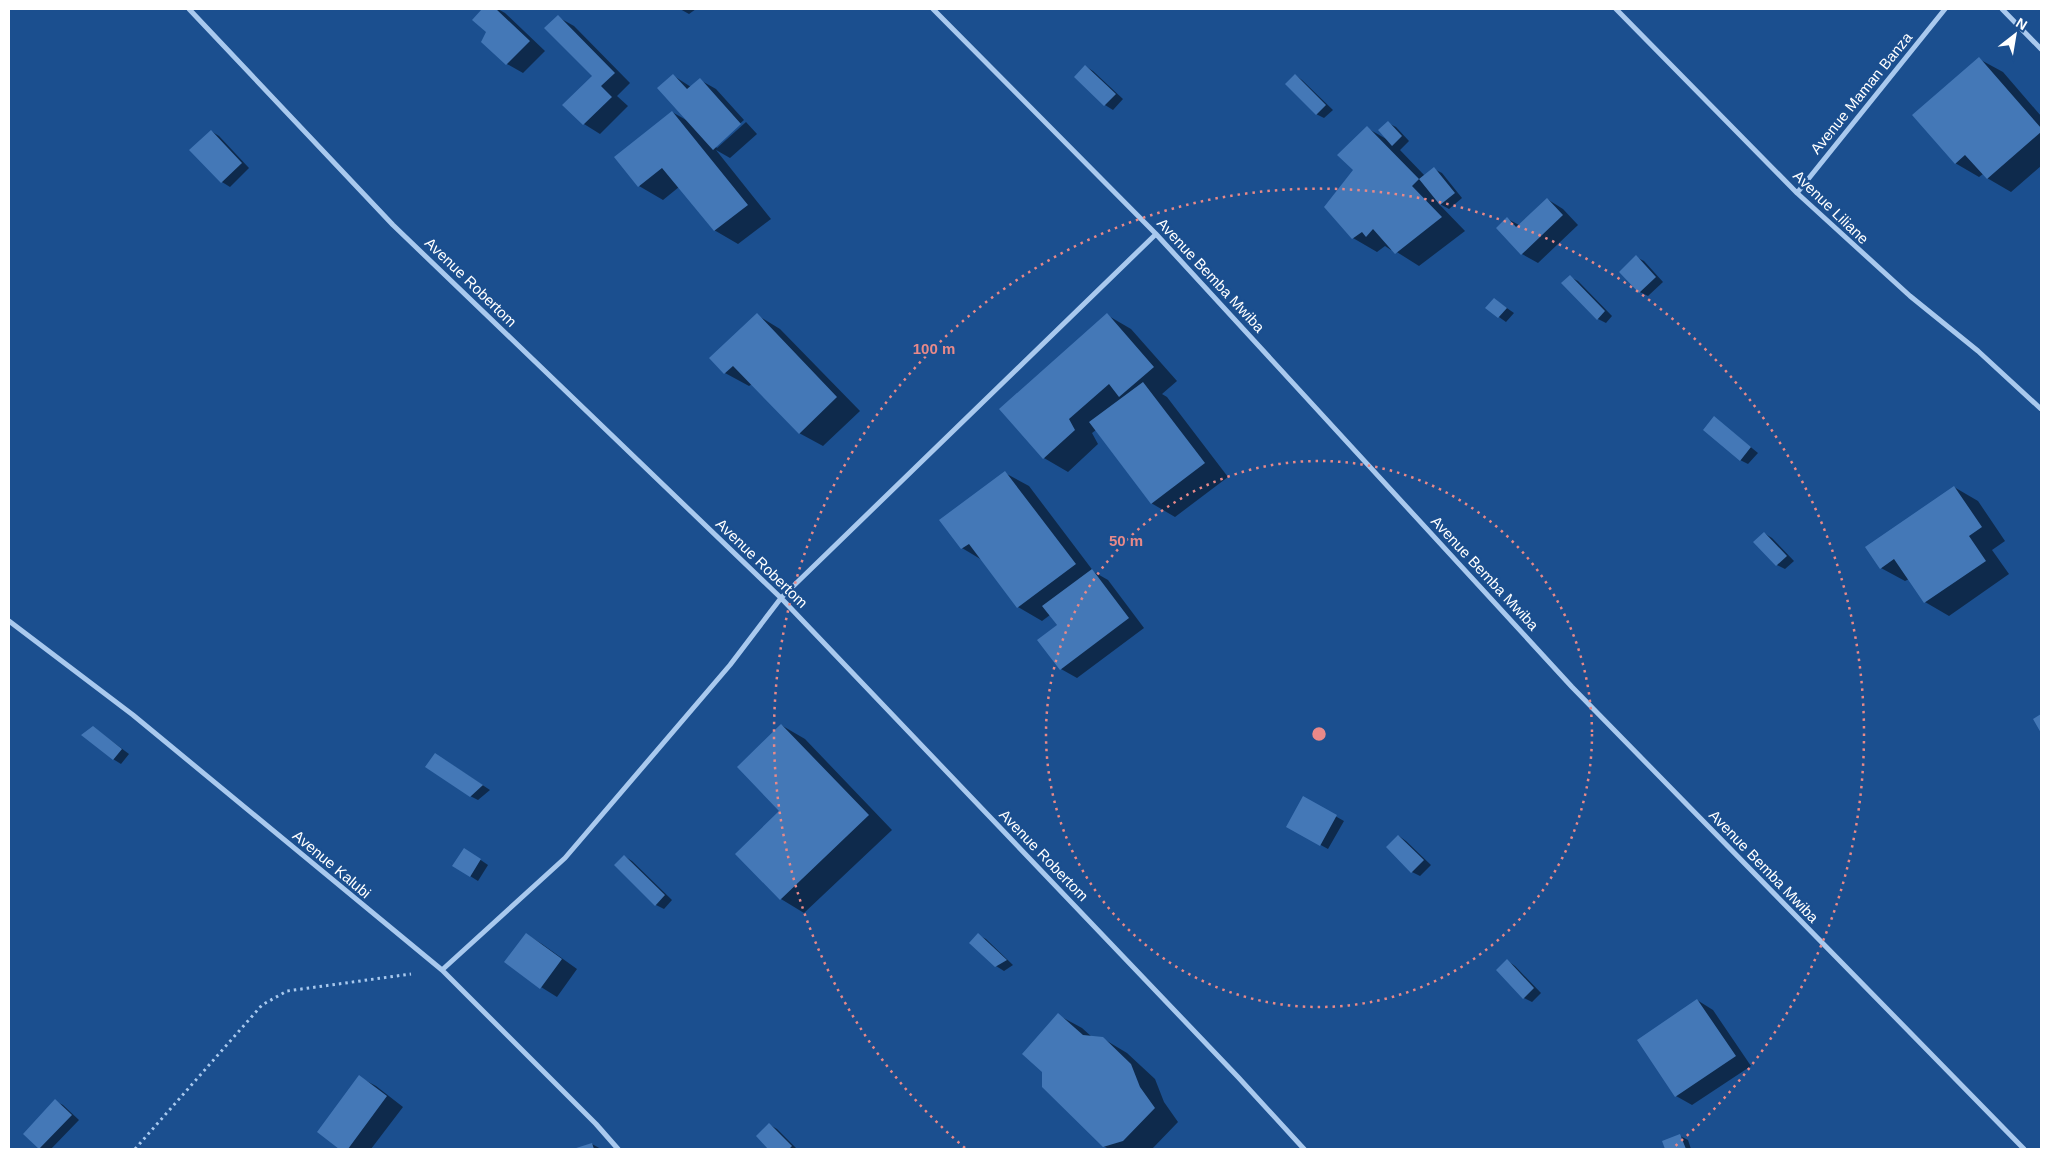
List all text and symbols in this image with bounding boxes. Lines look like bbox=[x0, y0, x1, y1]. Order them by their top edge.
north arrow bbox=[1990, 10, 2040, 60]
text: N bbox=[2013, 14, 2030, 33]
street label: Avenue Maman Banza bbox=[1807, 28, 1916, 157]
street label: Avenue Liliane bbox=[1790, 167, 1872, 247]
street label: Avenue Bemba Mwiba bbox=[1154, 214, 1269, 336]
street label: Avenue Robertom bbox=[422, 234, 520, 330]
text: 100 m bbox=[913, 340, 955, 357]
street label: Avenue Bemba Mwiba bbox=[1428, 512, 1543, 634]
street label: Avenue Robertom bbox=[713, 515, 811, 611]
text: 50 m bbox=[1109, 532, 1143, 549]
centre of rings bbox=[1310, 725, 1328, 743]
street label: Avenue Robertom bbox=[996, 806, 1092, 904]
street label: Avenue Bemba Mwiba bbox=[1706, 806, 1823, 926]
street label: Avenue Kalubi bbox=[290, 826, 374, 902]

